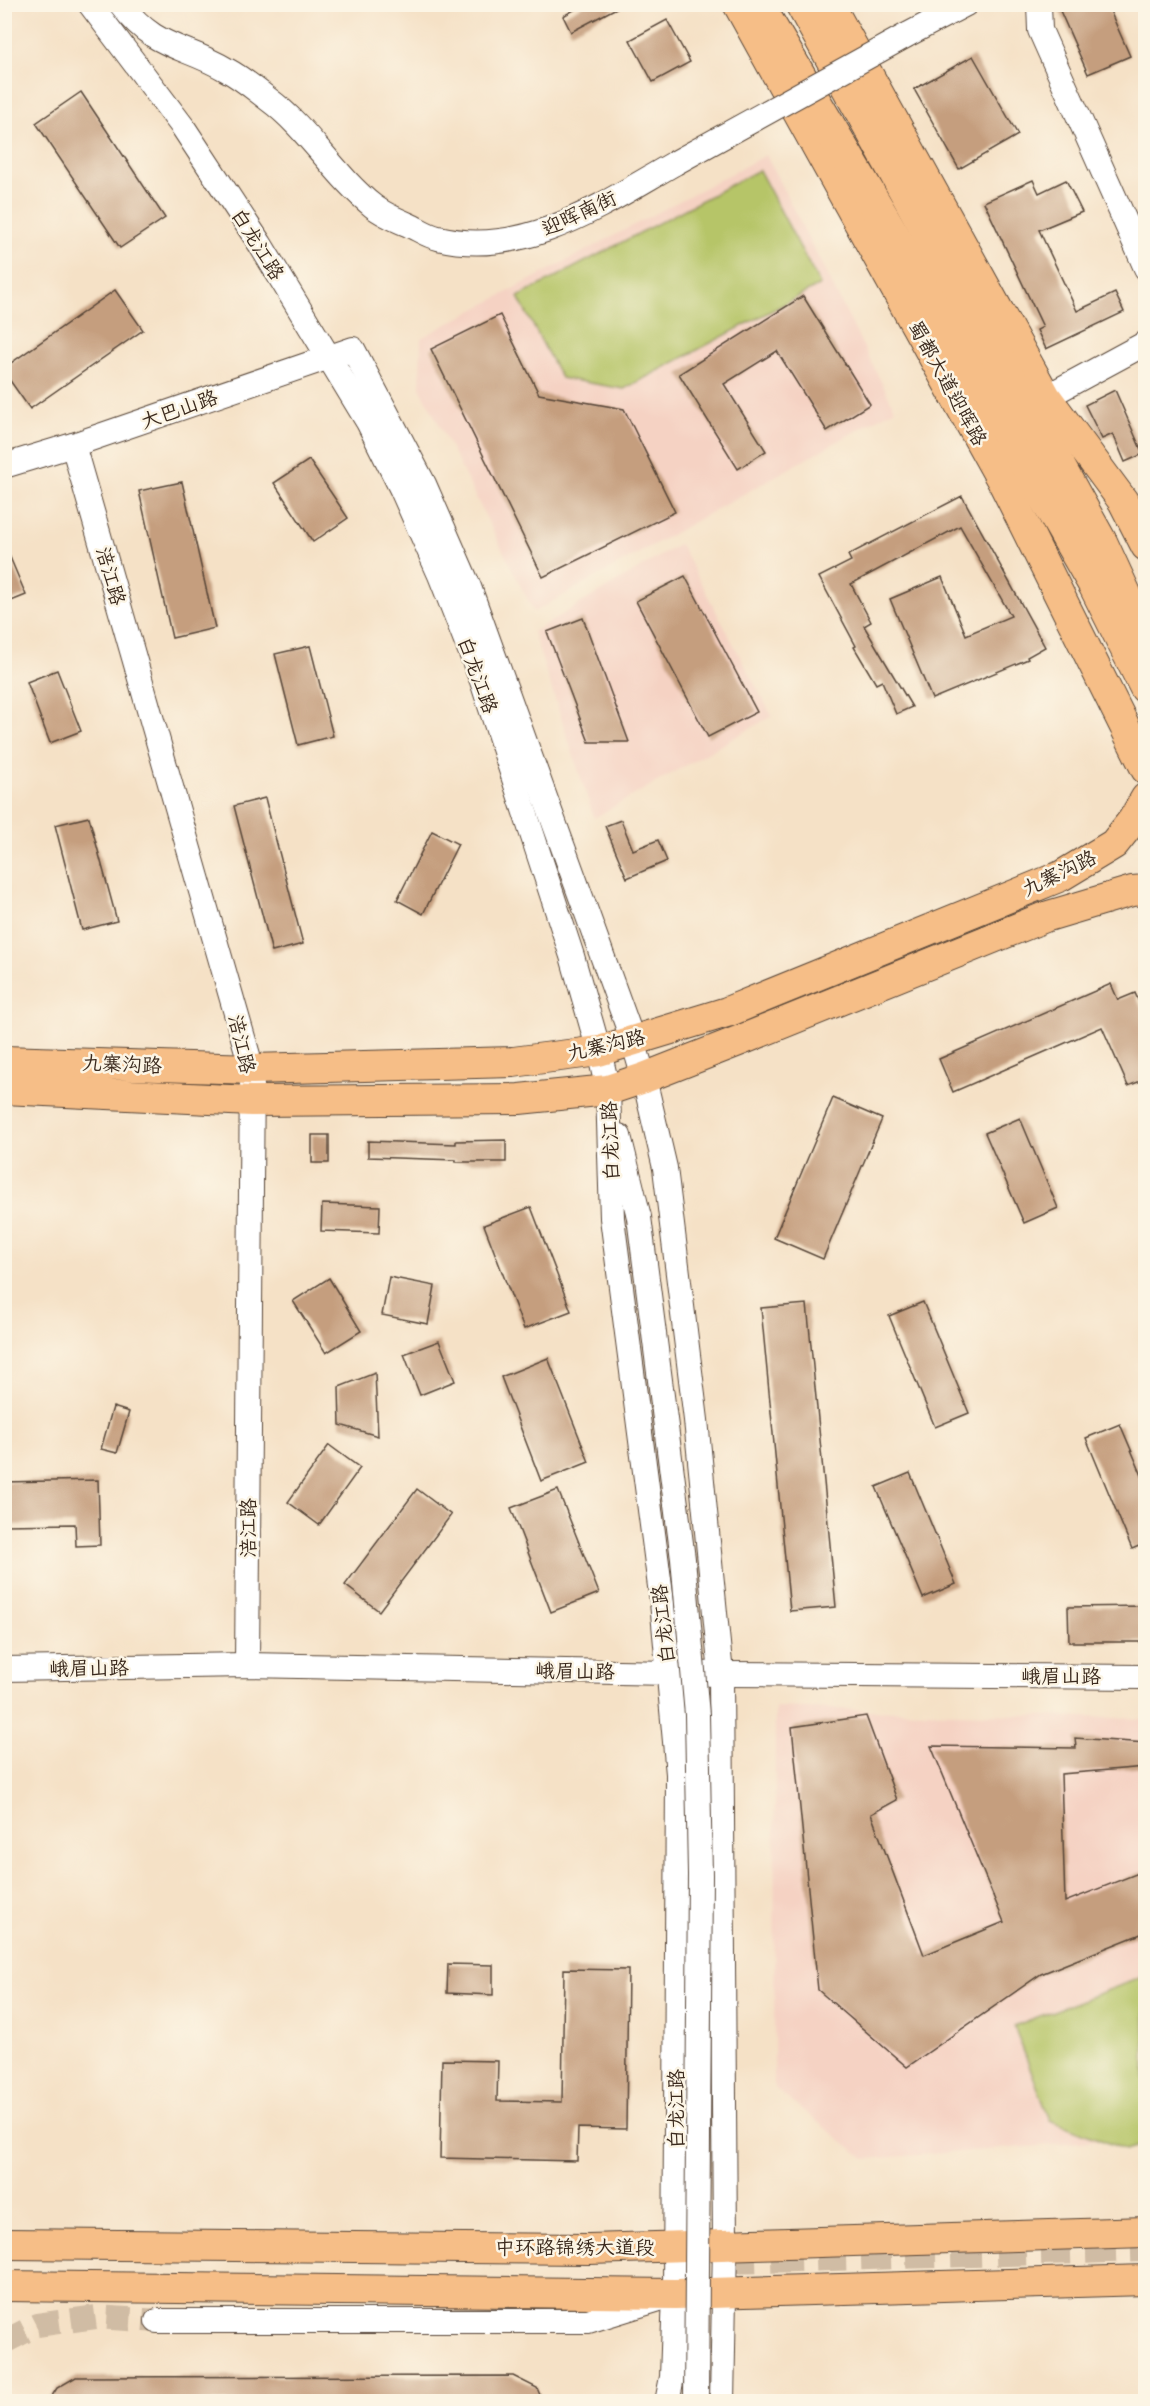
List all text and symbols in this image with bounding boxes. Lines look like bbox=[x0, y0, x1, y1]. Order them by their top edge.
street label: 迎晖南街 bbox=[538, 185, 622, 245]
street label: 白龙江路 bbox=[222, 204, 290, 288]
street label: 蜀都大道迎晖路 bbox=[899, 316, 993, 453]
street label: 大巴山路 bbox=[137, 384, 223, 438]
street label: 涪江路 bbox=[86, 544, 131, 610]
street label: 白龙江路 bbox=[448, 633, 503, 719]
street label: 九寨沟路 bbox=[1018, 844, 1103, 906]
street label: 涪江路 bbox=[219, 1012, 261, 1078]
street label: 九寨沟路 bbox=[564, 1024, 650, 1071]
street label: 九寨沟路 bbox=[81, 1051, 163, 1082]
street label: 白龙江路 bbox=[597, 1099, 628, 1181]
street label: 涪江路 bbox=[236, 1497, 265, 1558]
street label: 白龙江路 bbox=[647, 1581, 684, 1665]
street label: 峨眉山路 bbox=[49, 1655, 130, 1686]
street label: 峨眉山路 bbox=[535, 1658, 616, 1689]
street label: 峨眉山路 bbox=[1021, 1664, 1102, 1693]
street label: 白龙江路 bbox=[664, 2068, 693, 2149]
street label: 中环路锦绣大道段 bbox=[495, 2235, 655, 2264]

